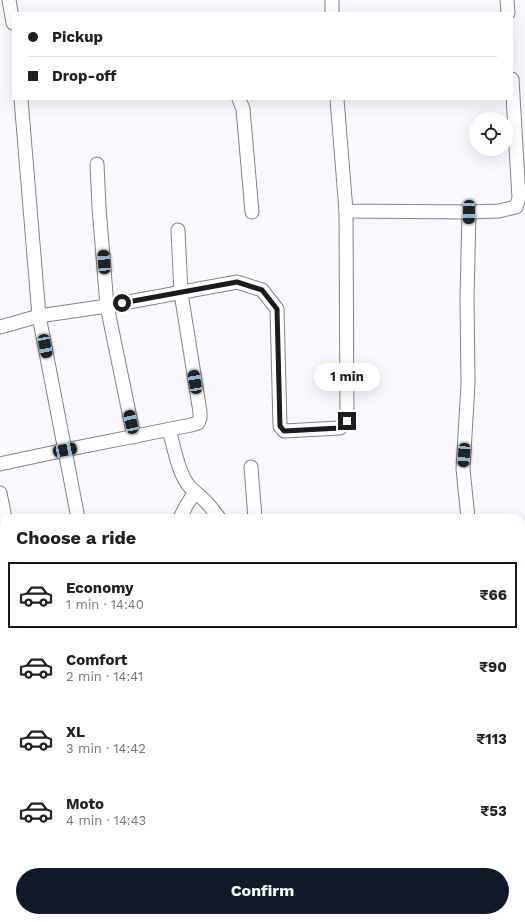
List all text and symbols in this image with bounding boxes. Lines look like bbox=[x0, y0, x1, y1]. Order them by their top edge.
text: Pickup bbox=[52, 28, 103, 46]
text: Drop-off bbox=[52, 67, 117, 85]
map controls bbox=[469, 112, 513, 156]
button: locate bbox=[469, 112, 513, 156]
car bbox=[463, 200, 475, 224]
car bbox=[97, 250, 111, 274]
route start bbox=[113, 294, 131, 312]
car bbox=[37, 333, 53, 359]
callout: 1 min bbox=[314, 363, 380, 391]
car bbox=[187, 369, 203, 395]
text: 1 min bbox=[330, 369, 364, 384]
car bbox=[123, 409, 139, 435]
route end bbox=[338, 412, 356, 430]
car bbox=[52, 442, 78, 458]
car bbox=[457, 443, 471, 467]
text: Choose a ride bbox=[16, 527, 136, 548]
icon: car bbox=[18, 577, 54, 613]
text: Economy bbox=[66, 579, 133, 597]
text: ₹66 bbox=[480, 586, 507, 604]
text: 1 min · 14:40 bbox=[66, 597, 144, 612]
icon: car bbox=[18, 649, 54, 685]
text: Comfort bbox=[66, 651, 127, 669]
text: ₹90 bbox=[479, 658, 507, 676]
text: 2 min · 14:41 bbox=[66, 669, 143, 684]
icon: car bbox=[18, 721, 54, 757]
text: XL bbox=[66, 723, 85, 741]
text: ₹113 bbox=[476, 730, 507, 748]
text: 3 min · 14:42 bbox=[66, 741, 146, 756]
icon: car bbox=[18, 793, 54, 829]
text: Moto bbox=[66, 795, 104, 813]
text: ₹53 bbox=[480, 802, 507, 820]
text: 4 min · 14:43 bbox=[66, 813, 146, 828]
button: Confirm bbox=[16, 868, 509, 914]

